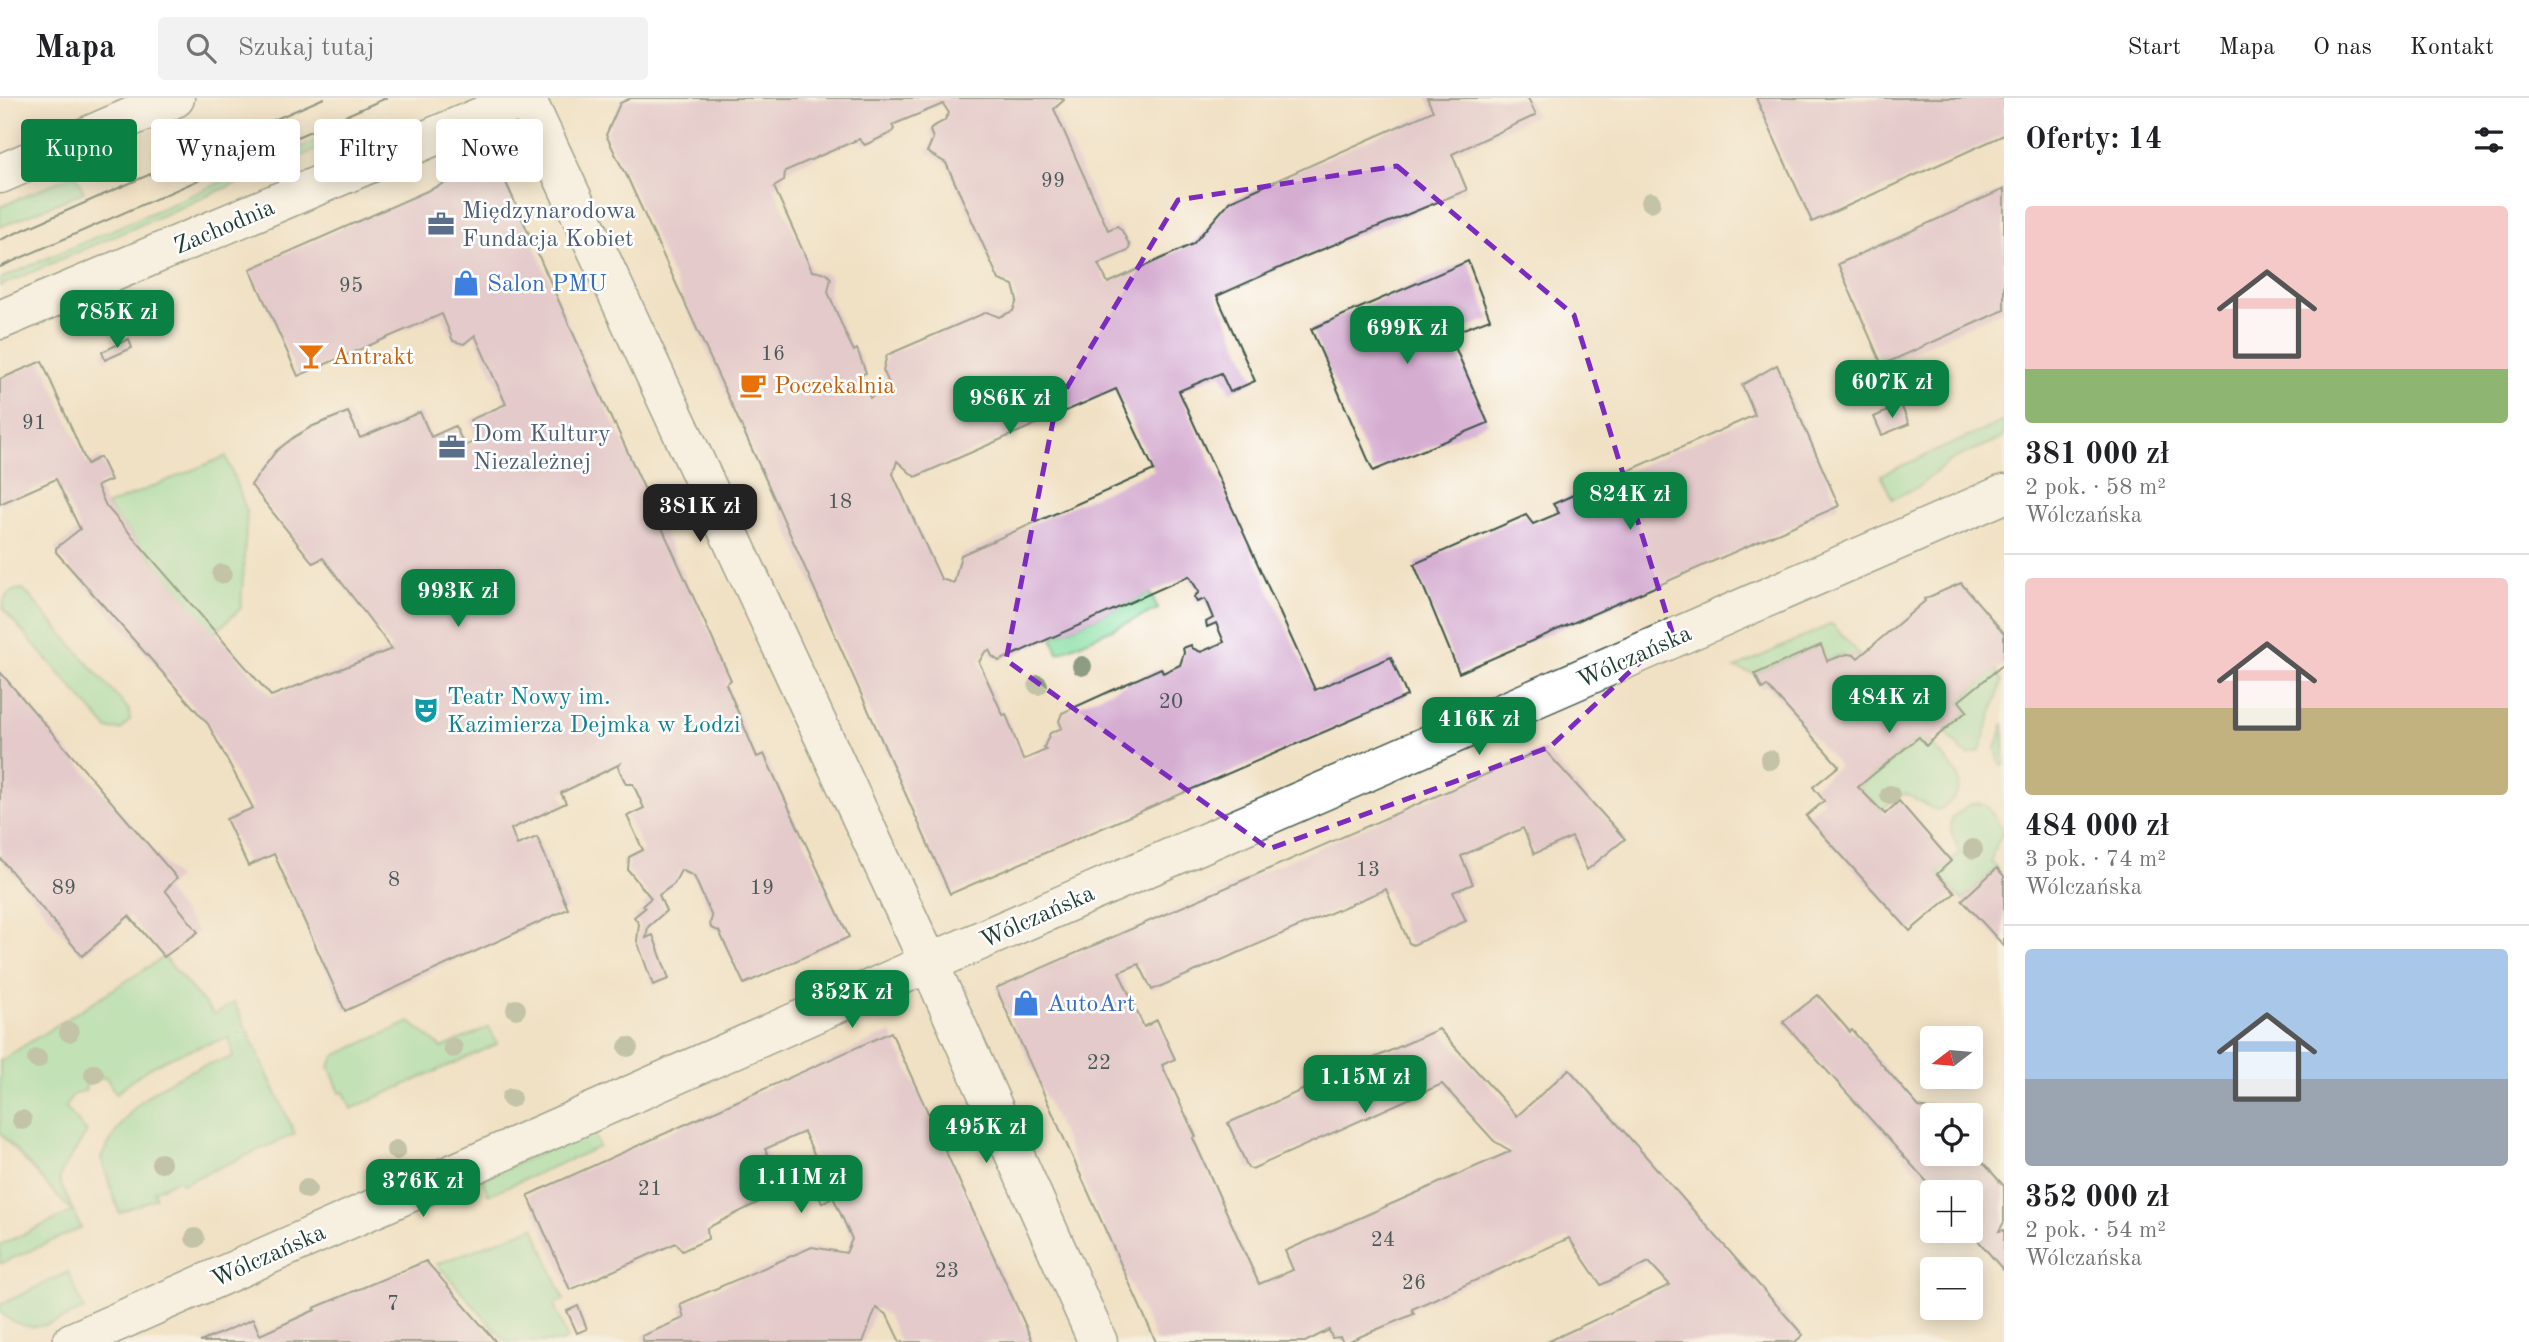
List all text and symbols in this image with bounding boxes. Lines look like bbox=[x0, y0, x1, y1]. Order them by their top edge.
search box bbox=[158, 17, 648, 80]
icon: search bbox=[182, 29, 220, 67]
text: Mapa bbox=[35, 32, 116, 65]
text: Szukaj tutaj bbox=[238, 35, 375, 61]
text: Start bbox=[2127, 36, 2181, 60]
text: Mapa bbox=[2219, 36, 2275, 60]
text: O nas bbox=[2313, 36, 2372, 60]
text: Kontakt bbox=[2410, 36, 2494, 60]
chip: Kupno bbox=[21, 119, 137, 182]
chip: Wynajem bbox=[151, 119, 300, 182]
chip: Filtry bbox=[314, 119, 422, 182]
chip: Nowe bbox=[436, 119, 543, 182]
icon: filters bbox=[2470, 121, 2508, 159]
text: Oferty: 14 bbox=[2025, 125, 2162, 155]
house number: 99 bbox=[1041, 171, 1065, 192]
street label: Zachodnia bbox=[171, 196, 279, 260]
place label: Międzynarodowa Fundacja Kobiet bbox=[462, 200, 636, 252]
office icon: Międzynarodowa Fundacja Kobiet bbox=[426, 209, 456, 239]
icon: home bbox=[2204, 251, 2330, 377]
shop icon: Salon PMU bbox=[451, 268, 481, 298]
place label: Salon PMU bbox=[487, 273, 607, 297]
house number: 95 bbox=[339, 276, 363, 297]
pin: 785K zł bbox=[52, 290, 182, 350]
text: 785K zł bbox=[76, 301, 158, 324]
pin: 699K zł bbox=[1342, 306, 1472, 366]
text: 699K zł bbox=[1366, 317, 1448, 340]
bar icon: Antrakt bbox=[296, 341, 326, 371]
house number: 16 bbox=[761, 344, 785, 365]
place label: Antrakt bbox=[332, 346, 414, 370]
pin: 607K zł bbox=[1827, 360, 1957, 420]
cafe icon: Poczekalnia bbox=[738, 370, 768, 400]
text: 607K zł bbox=[1851, 371, 1933, 394]
place label: Poczekalnia bbox=[774, 375, 895, 399]
pin: 986K zł bbox=[945, 376, 1075, 436]
text: 986K zł bbox=[969, 387, 1051, 410]
house number: 91 bbox=[22, 413, 46, 434]
place label: Dom Kultury Niezależnej bbox=[473, 423, 611, 475]
office icon: Dom Kultury Niezależnej bbox=[437, 432, 467, 462]
text: 381 000 zł bbox=[2025, 440, 2169, 470]
pin: 824K zł bbox=[1565, 472, 1695, 532]
text: 2 pok. · 58 m² bbox=[2025, 476, 2166, 499]
text: 824K zł bbox=[1589, 483, 1671, 506]
pin: 381K zł bbox=[635, 484, 765, 544]
house number: 18 bbox=[828, 492, 852, 513]
text: 381K zł bbox=[659, 495, 741, 518]
text: Wólczańska bbox=[2025, 504, 2142, 527]
pin: 993K zł bbox=[393, 570, 523, 629]
text: 993K zł bbox=[417, 580, 499, 603]
street label: Wólczańska bbox=[1574, 622, 1696, 694]
icon: home bbox=[2204, 623, 2330, 749]
pin: 484K zł bbox=[1824, 676, 1954, 735]
place label: Teatr Nowy im. Kazimierza Dejmka w Łodzi bbox=[447, 686, 741, 738]
text: 484K zł bbox=[1848, 686, 1930, 709]
house number: 20 bbox=[1159, 692, 1183, 713]
theatre icon: Teatr Nowy im. Kazimierza Dejmka w Łodzi bbox=[411, 695, 441, 725]
pin: 416K zł bbox=[1414, 698, 1544, 757]
text: 416K zł bbox=[1438, 708, 1520, 731]
text: 484 000 zł bbox=[2025, 812, 2169, 842]
text: 3 pok. · 74 m² bbox=[2025, 848, 2166, 871]
house number: 13 bbox=[1356, 860, 1380, 881]
house number: 8 bbox=[388, 870, 400, 891]
text: Wólczańska bbox=[2025, 876, 2142, 899]
house number: 89 bbox=[52, 878, 76, 899]
house number: 19 bbox=[750, 878, 774, 899]
street label: Wólczańska bbox=[977, 882, 1099, 954]
pin: 352K zł bbox=[787, 970, 917, 1030]
text: 352K zł bbox=[811, 981, 893, 1004]
shop icon: AutoArt bbox=[1011, 988, 1041, 1018]
place label: AutoArt bbox=[1047, 993, 1135, 1017]
icon: home bbox=[2204, 994, 2330, 1120]
north arrow bbox=[1920, 1026, 1983, 1088]
map controls bbox=[1920, 1026, 1983, 1320]
house number: 22 bbox=[1087, 1053, 1111, 1074]
pin: 1.15M zł bbox=[1293, 1056, 1437, 1115]
text: 1.15M zł bbox=[1319, 1066, 1411, 1089]
button: locate bbox=[1920, 1103, 1983, 1166]
pin: 495K zł bbox=[921, 1105, 1051, 1165]
text: 495K zł bbox=[945, 1116, 1027, 1139]
pin: 1.11M zł bbox=[729, 1156, 873, 1215]
pin: 376K zł bbox=[358, 1160, 488, 1219]
text: 1.11M zł bbox=[755, 1166, 847, 1189]
text: 376K zł bbox=[382, 1170, 464, 1193]
house number: 21 bbox=[638, 1179, 662, 1200]
button: + bbox=[1920, 1180, 1983, 1243]
text: 352 000 zł bbox=[2025, 1183, 2169, 1213]
text: 2 pok. · 54 m² bbox=[2025, 1219, 2166, 1242]
street label: Wólczańska bbox=[208, 1221, 330, 1293]
house number: 24 bbox=[1371, 1230, 1395, 1251]
text: Wólczańska bbox=[2025, 1247, 2142, 1270]
button: − bbox=[1920, 1257, 1983, 1320]
house number: 23 bbox=[935, 1261, 959, 1282]
house number: 26 bbox=[1402, 1273, 1426, 1294]
house number: 7 bbox=[387, 1294, 399, 1315]

